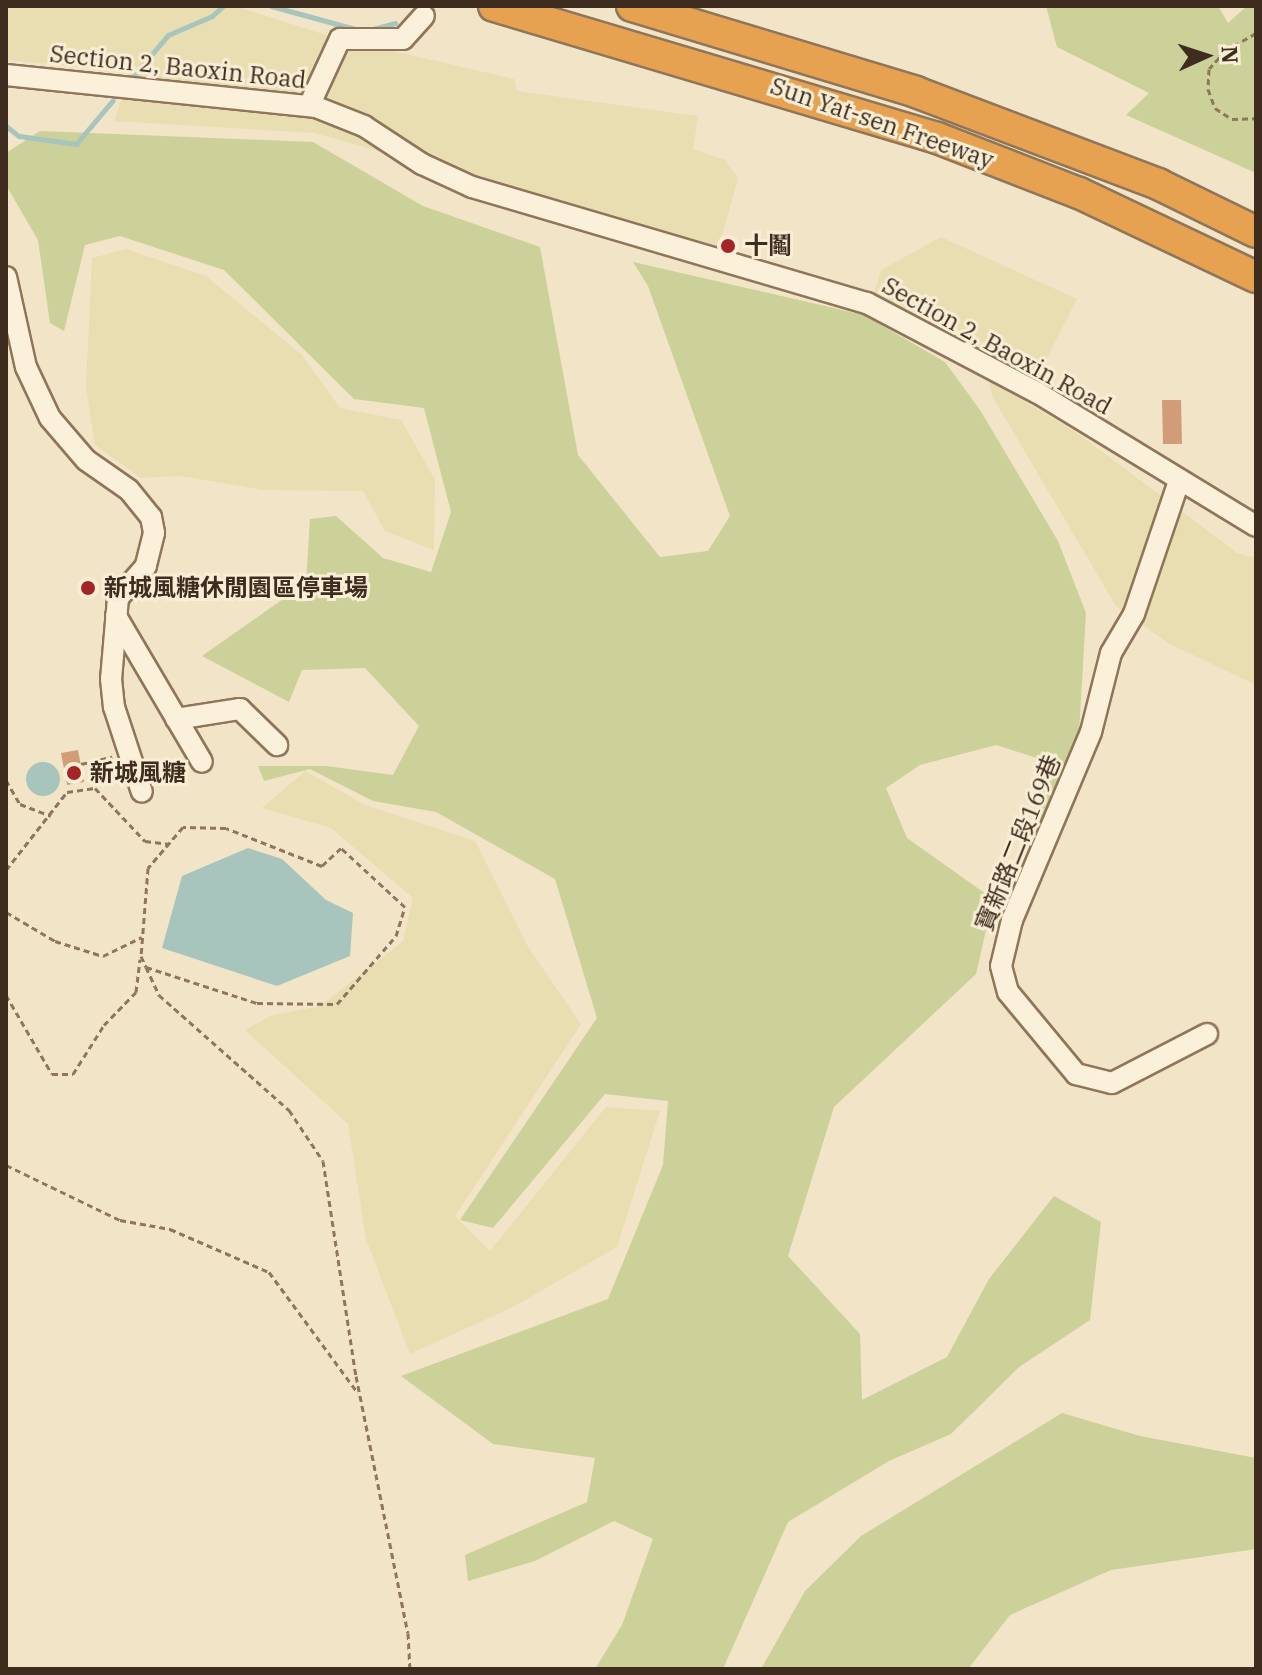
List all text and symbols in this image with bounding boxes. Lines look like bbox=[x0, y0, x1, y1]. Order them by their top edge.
north arrow bbox=[1166, 16, 1246, 96]
street label: Section 2, Baoxin Road bbox=[48, 39, 308, 95]
text: N bbox=[1216, 45, 1245, 64]
street label: Sun Yat-sen Freeway bbox=[767, 71, 997, 175]
place label: 十鬮 bbox=[744, 232, 792, 260]
marker: 十鬮 bbox=[719, 237, 737, 255]
street label: Section 2, Baoxin Road bbox=[877, 271, 1117, 421]
place label: 新城風糖休閒園區停車場 bbox=[104, 574, 368, 602]
marker: 新城風糖休閒園區停車場 bbox=[79, 579, 97, 597]
street label: 寶新路二段169巷 bbox=[970, 751, 1066, 935]
place label: 新城風糖 bbox=[90, 759, 186, 787]
marker: 新城風糖 bbox=[65, 764, 83, 782]

